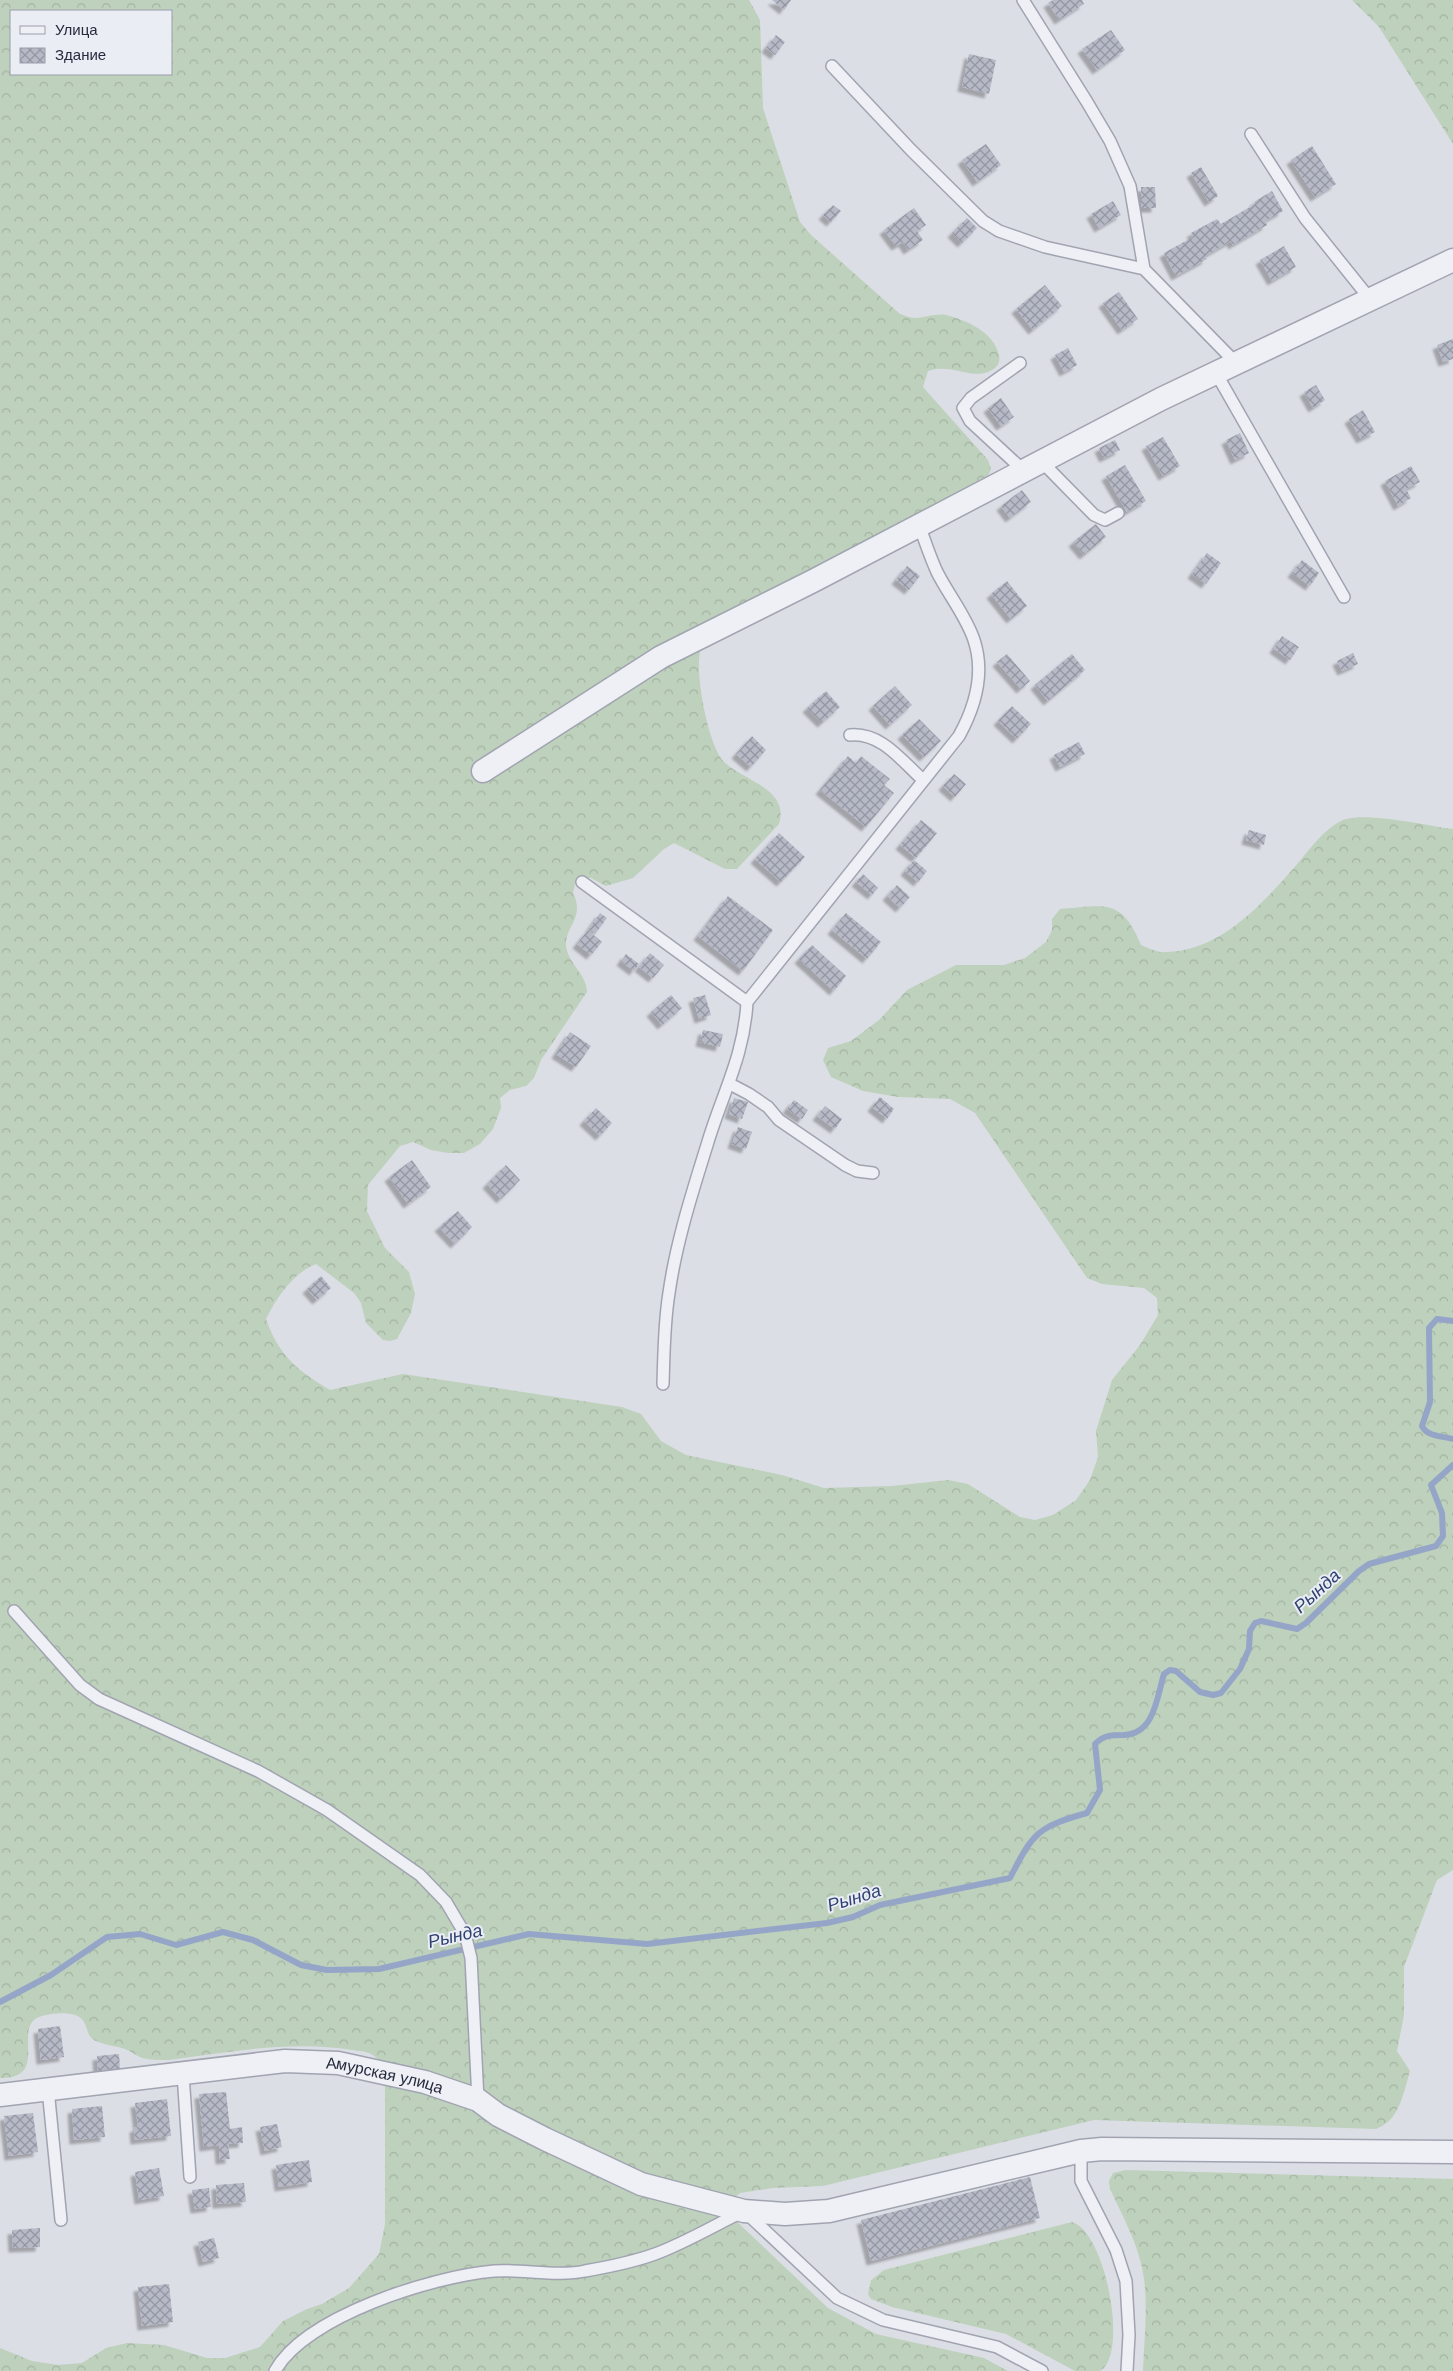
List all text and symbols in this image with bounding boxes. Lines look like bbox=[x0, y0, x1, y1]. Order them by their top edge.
legend bbox=[10, 10, 172, 75]
text: Улица bbox=[55, 21, 98, 38]
text: Здание bbox=[55, 46, 106, 63]
water label: Рында bbox=[1290, 1565, 1344, 1617]
water label: Рында bbox=[825, 1880, 883, 1916]
water label: Рында bbox=[426, 1920, 484, 1952]
street label: Амурская улица bbox=[326, 2054, 446, 2096]

